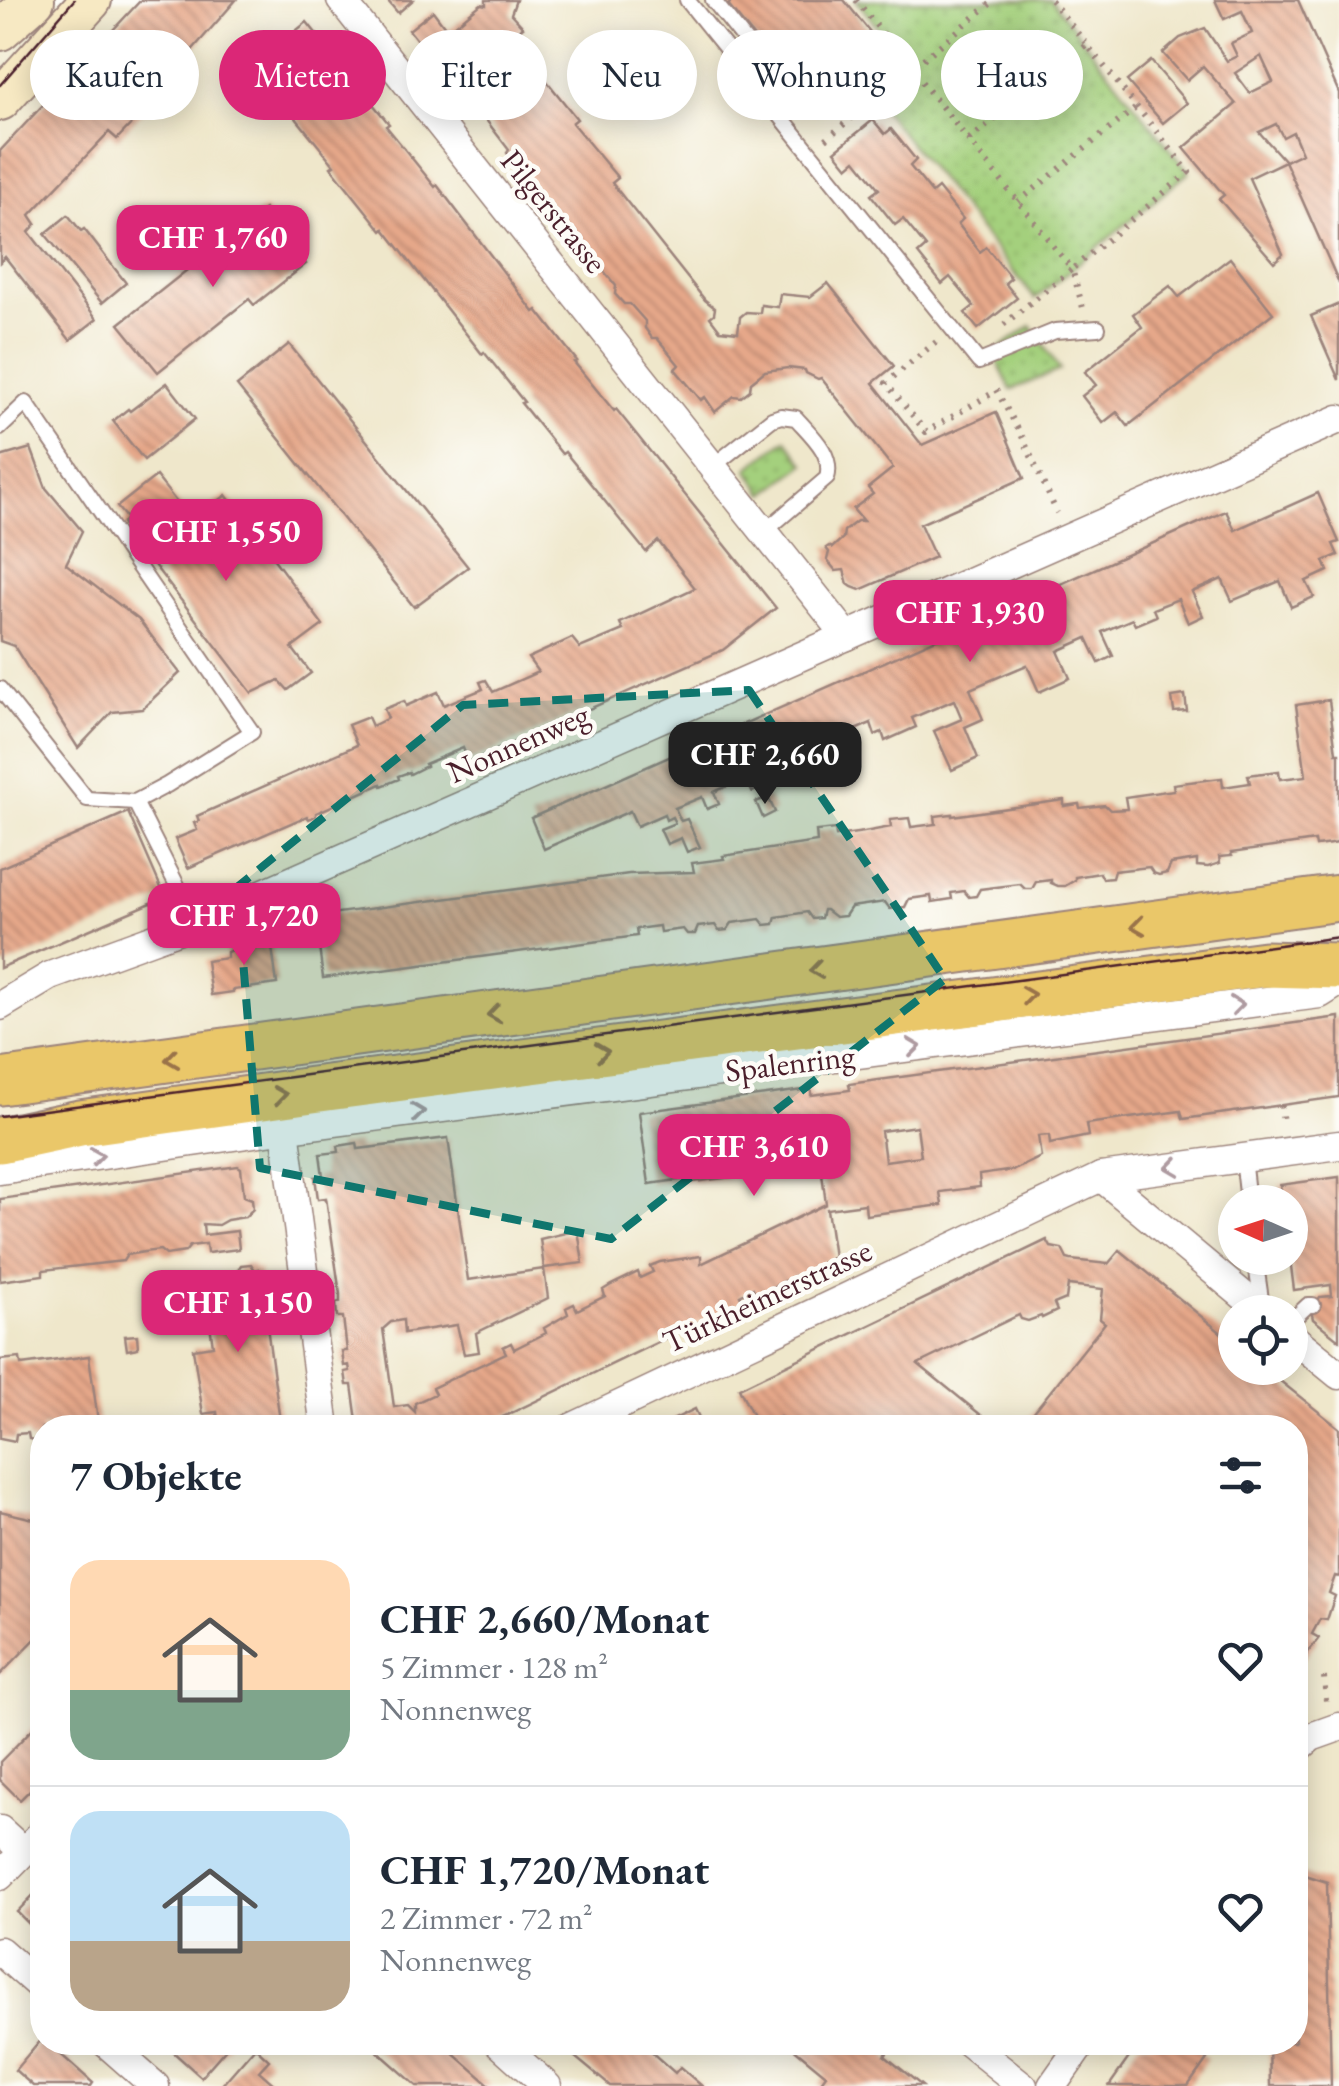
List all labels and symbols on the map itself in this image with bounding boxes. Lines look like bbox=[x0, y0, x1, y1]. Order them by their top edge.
street label: Pilgerstrasse bbox=[491, 141, 617, 281]
pin: CHF 1,760 bbox=[99, 205, 327, 290]
pin: CHF 1,550 bbox=[112, 499, 340, 584]
pin: CHF 1,930 bbox=[856, 580, 1084, 665]
street label: Nonnenweg bbox=[440, 693, 597, 793]
pin: CHF 2,660 bbox=[651, 722, 879, 807]
pin: CHF 1,720 bbox=[130, 883, 358, 968]
one-way arrow bbox=[1130, 914, 1147, 935]
one-way arrow bbox=[808, 959, 824, 980]
one-way arrow bbox=[1021, 985, 1037, 1006]
one-way arrow bbox=[1228, 996, 1245, 1017]
one-way arrow bbox=[486, 1003, 503, 1024]
street label: Spalenring bbox=[723, 1034, 858, 1092]
one-way arrow bbox=[907, 1037, 923, 1058]
one-way arrow bbox=[594, 1042, 611, 1063]
one-way arrow bbox=[164, 1047, 181, 1068]
one-way arrow bbox=[272, 1085, 288, 1106]
one-way arrow bbox=[410, 1102, 427, 1123]
pin: CHF 3,610 bbox=[640, 1114, 868, 1199]
one-way arrow bbox=[88, 1147, 105, 1168]
one-way arrow bbox=[1165, 1156, 1181, 1177]
north arrow bbox=[1218, 1185, 1308, 1275]
street label: Türkheimerstrasse bbox=[656, 1229, 878, 1363]
pin: CHF 1,150 bbox=[124, 1270, 352, 1355]

